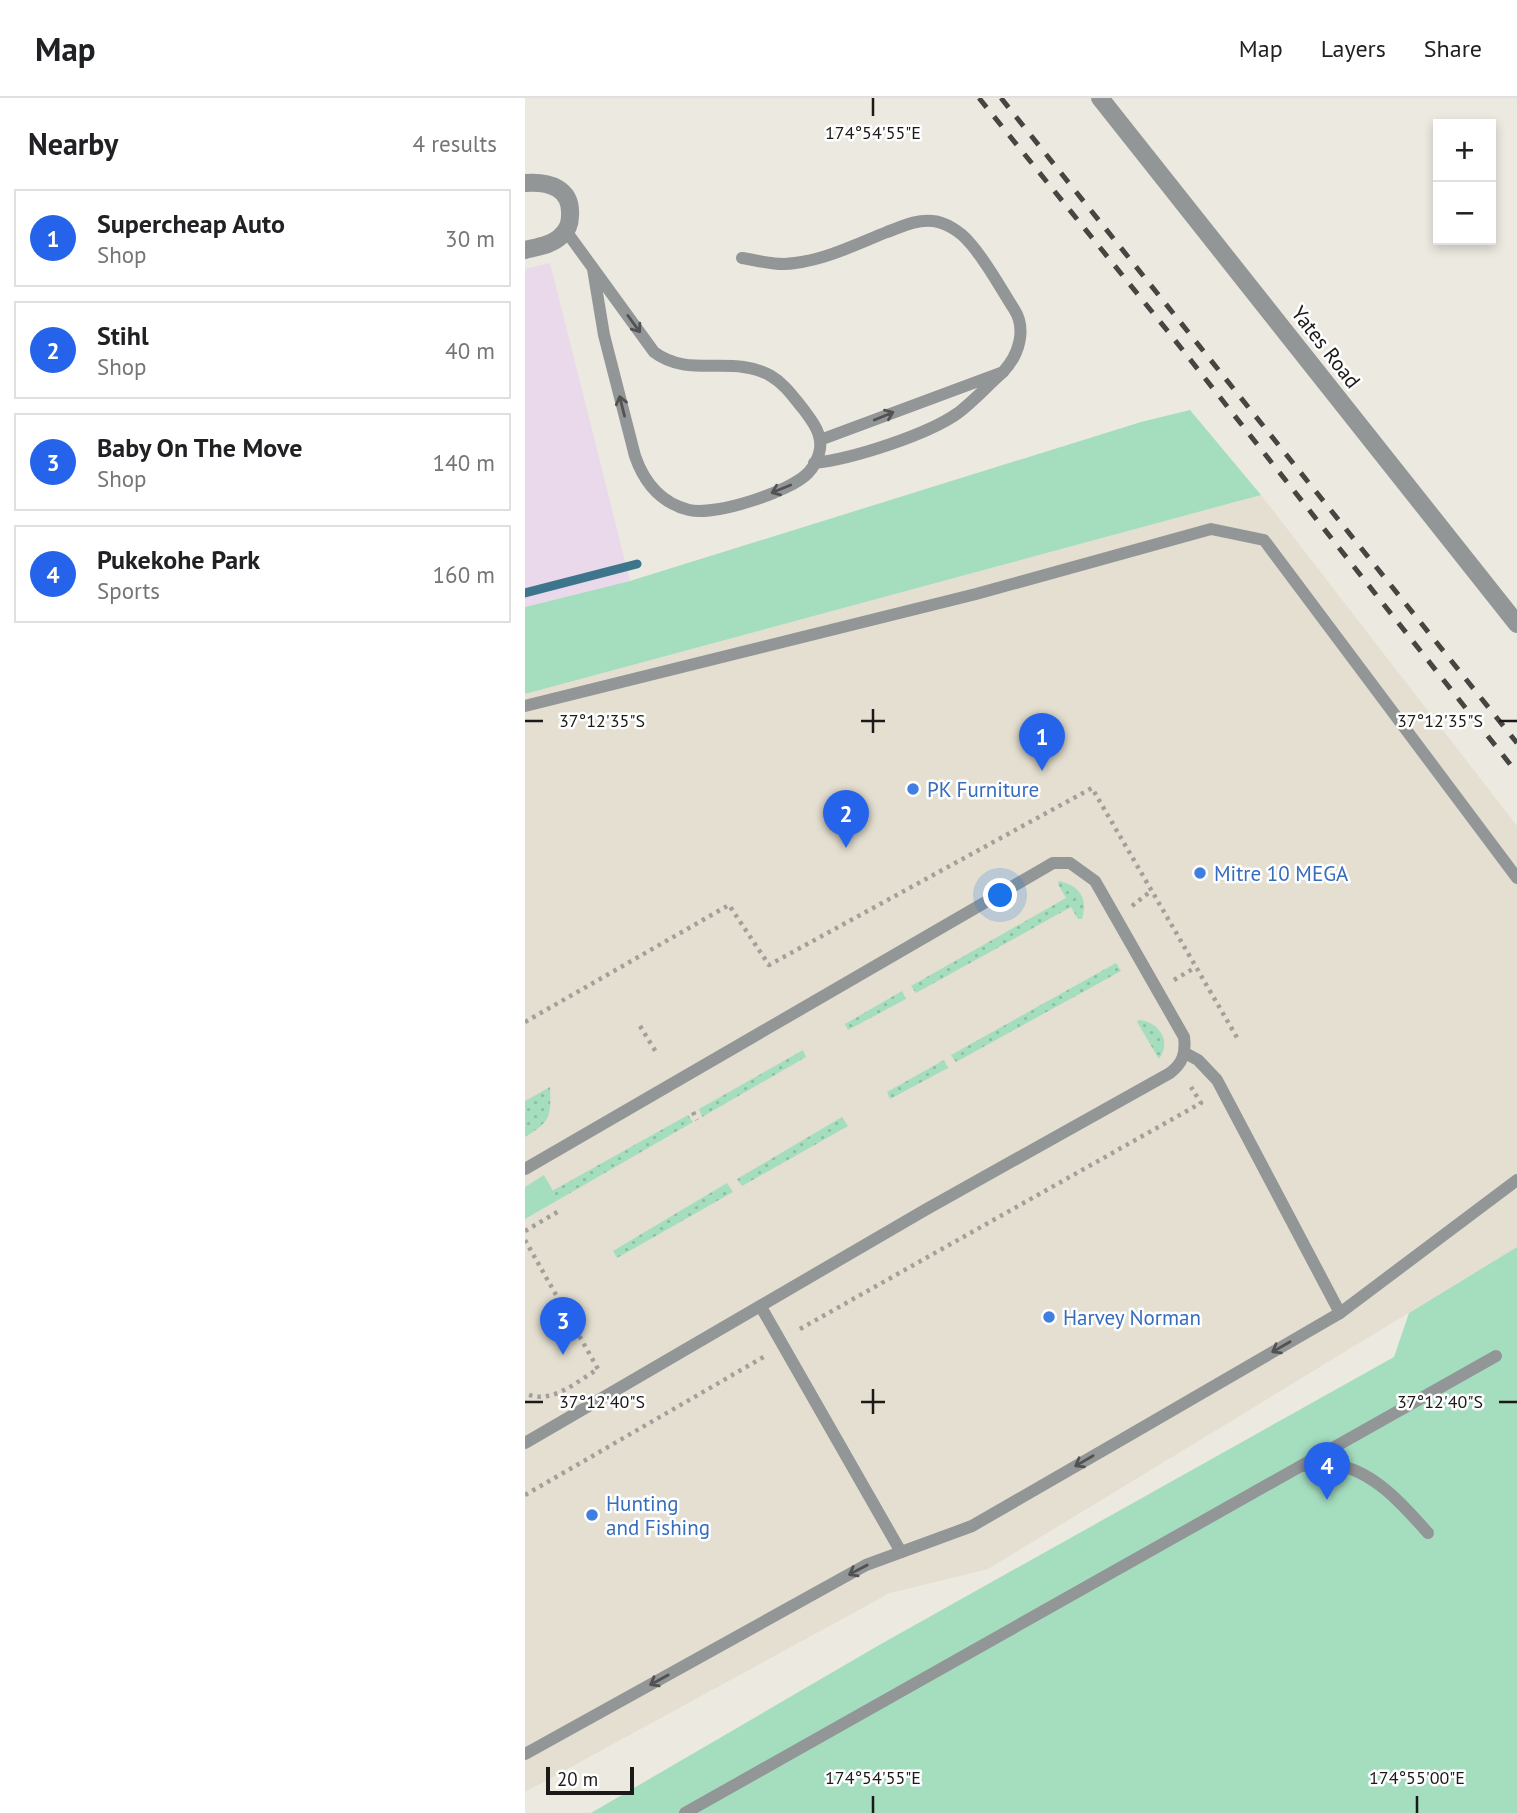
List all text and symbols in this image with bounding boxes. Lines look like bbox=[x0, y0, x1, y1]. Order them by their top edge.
text: Map bbox=[35, 27, 96, 70]
text: Map bbox=[1239, 33, 1283, 64]
text: Layers bbox=[1321, 33, 1386, 64]
text: Share bbox=[1424, 33, 1482, 64]
map controls bbox=[1433, 119, 1496, 245]
button: + bbox=[1433, 119, 1496, 182]
text: 174°54'55"E bbox=[825, 121, 921, 144]
text: Nearby bbox=[28, 124, 118, 163]
text: 4 results bbox=[413, 129, 497, 158]
button: − bbox=[1433, 182, 1496, 245]
text: Supercheap Auto bbox=[97, 207, 285, 240]
text: 1 bbox=[46, 224, 60, 253]
text: 30 m bbox=[445, 224, 495, 253]
text: Shop bbox=[97, 240, 147, 269]
street label: Yates Road bbox=[1285, 300, 1367, 394]
one-way arrow bbox=[627, 314, 641, 333]
text: Stihl bbox=[97, 319, 149, 352]
text: 2 bbox=[46, 336, 60, 365]
text: 40 m bbox=[445, 336, 495, 365]
text: Shop bbox=[97, 352, 147, 381]
one-way arrow bbox=[615, 395, 628, 418]
one-way arrow bbox=[873, 409, 894, 422]
text: Baby On The Move bbox=[97, 431, 302, 464]
text: 3 bbox=[46, 448, 60, 477]
text: 140 m bbox=[433, 448, 495, 477]
text: Shop bbox=[97, 464, 147, 493]
one-way arrow bbox=[771, 484, 792, 497]
text: Pukekohe Park bbox=[97, 543, 260, 576]
text: 4 bbox=[46, 560, 60, 589]
text: 160 m bbox=[433, 560, 495, 589]
text: Sports bbox=[97, 576, 160, 605]
text: 37°12'35"S bbox=[559, 709, 645, 732]
text: 37°12'35"S bbox=[1397, 709, 1483, 732]
pin: 1 bbox=[1019, 713, 1065, 771]
place label: PK Furniture bbox=[927, 776, 1039, 803]
marker: PK Furniture bbox=[905, 781, 921, 797]
pin: 2 bbox=[823, 790, 869, 848]
place label: Mitre 10 MEGA bbox=[1214, 860, 1349, 887]
marker: Mitre 10 MEGA bbox=[1192, 865, 1208, 881]
your location bbox=[983, 878, 1017, 912]
pin: 3 bbox=[540, 1297, 586, 1355]
place label: Harvey Norman bbox=[1063, 1304, 1201, 1331]
marker: Harvey Norman bbox=[1041, 1309, 1057, 1325]
one-way arrow bbox=[1272, 1340, 1292, 1354]
text: 37°12'40"S bbox=[559, 1390, 645, 1413]
text: 37°12'40"S bbox=[1397, 1390, 1483, 1413]
pin: 4 bbox=[1304, 1442, 1350, 1500]
one-way arrow bbox=[1075, 1454, 1095, 1468]
place label: Hunting and Fishing bbox=[606, 1490, 710, 1541]
marker: Hunting and Fishing bbox=[584, 1507, 600, 1523]
one-way arrow bbox=[848, 1564, 869, 1577]
one-way arrow bbox=[649, 1674, 670, 1687]
scale bar bbox=[546, 1764, 633, 1796]
text: 174°54'55"E bbox=[825, 1766, 921, 1789]
text: 174°55'00"E bbox=[1369, 1766, 1465, 1789]
text: 20 m bbox=[557, 1767, 598, 1791]

